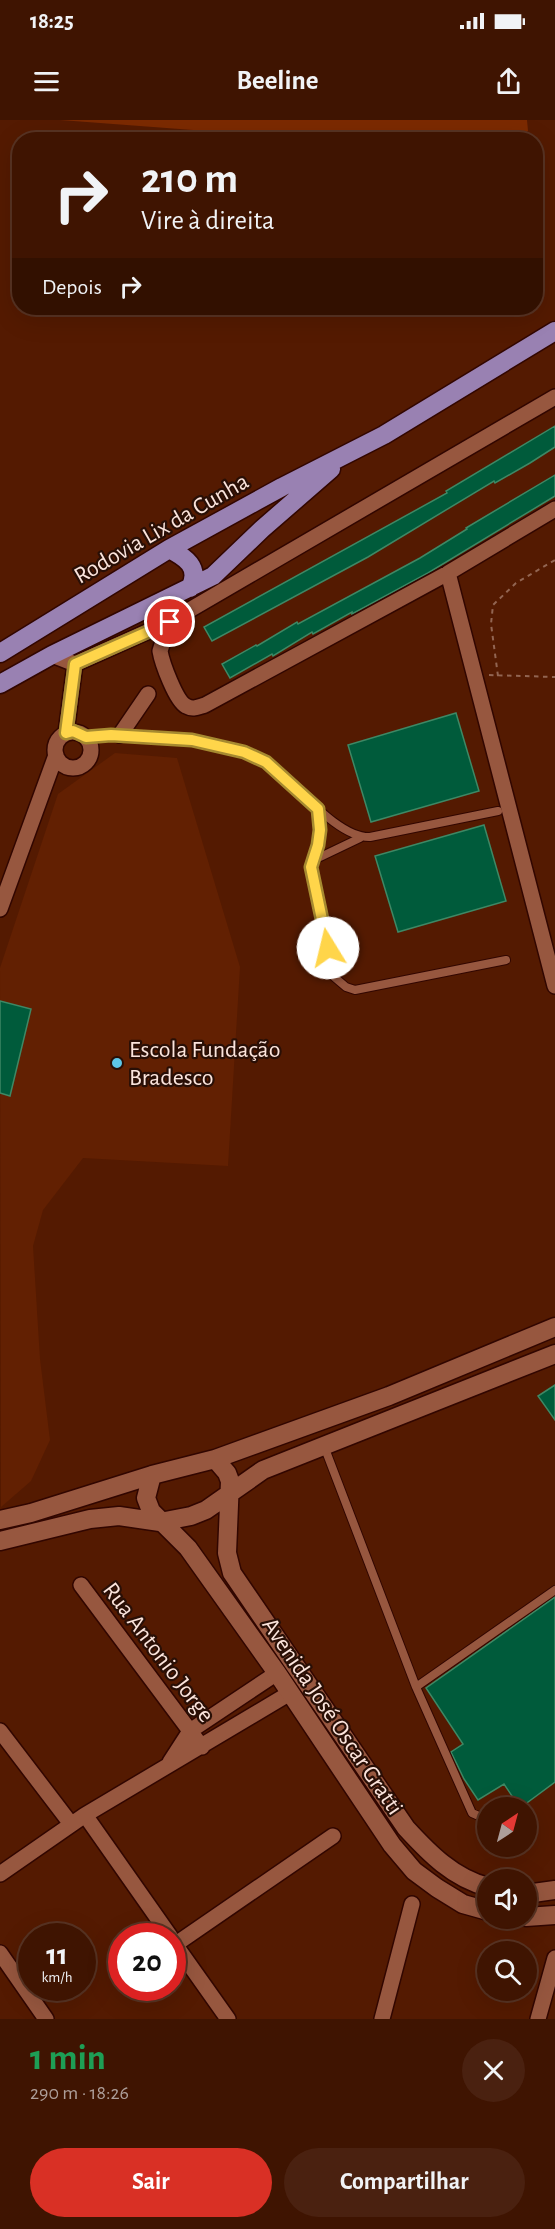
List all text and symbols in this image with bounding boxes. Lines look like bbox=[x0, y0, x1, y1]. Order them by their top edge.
text: 18:25 bbox=[30, 10, 74, 32]
icon: menu bbox=[30, 65, 63, 98]
icon: share bbox=[492, 65, 525, 98]
text: Beeline bbox=[236, 67, 319, 94]
icon: right bbox=[42, 156, 120, 234]
text: 210 m bbox=[141, 158, 238, 200]
text: Vire à direita bbox=[141, 207, 275, 234]
icon: right bbox=[114, 270, 147, 303]
text: Depois bbox=[42, 276, 102, 298]
street label: Rodovia Lix da Cunha bbox=[70, 469, 253, 588]
pin bbox=[144, 596, 195, 647]
icon: arrive bbox=[153, 605, 186, 638]
position arrow bbox=[296, 916, 360, 980]
place label: Escola Fundação Bradesco bbox=[129, 1038, 280, 1090]
marker: Escola Fundação Bradesco bbox=[110, 1056, 124, 1070]
street label: Rua Antonio Jorge bbox=[98, 1578, 218, 1727]
street label: Avenida José Oscar Gratti bbox=[257, 1614, 407, 1819]
north arrow bbox=[477, 1797, 537, 1857]
map controls bbox=[477, 1797, 537, 2001]
button: sound bbox=[477, 1869, 537, 1929]
speed limit sign: 20 bbox=[108, 1923, 186, 2001]
text: 11 bbox=[46, 1940, 68, 1970]
button: search bbox=[477, 1941, 537, 2001]
text: km/h bbox=[42, 1970, 72, 1985]
button: close bbox=[462, 2039, 525, 2102]
text: 1 min bbox=[30, 2040, 106, 2076]
text: 290 m · 18:26 bbox=[30, 2083, 129, 2103]
button: Sair bbox=[30, 2148, 272, 2217]
button: Compartilhar bbox=[284, 2148, 525, 2217]

